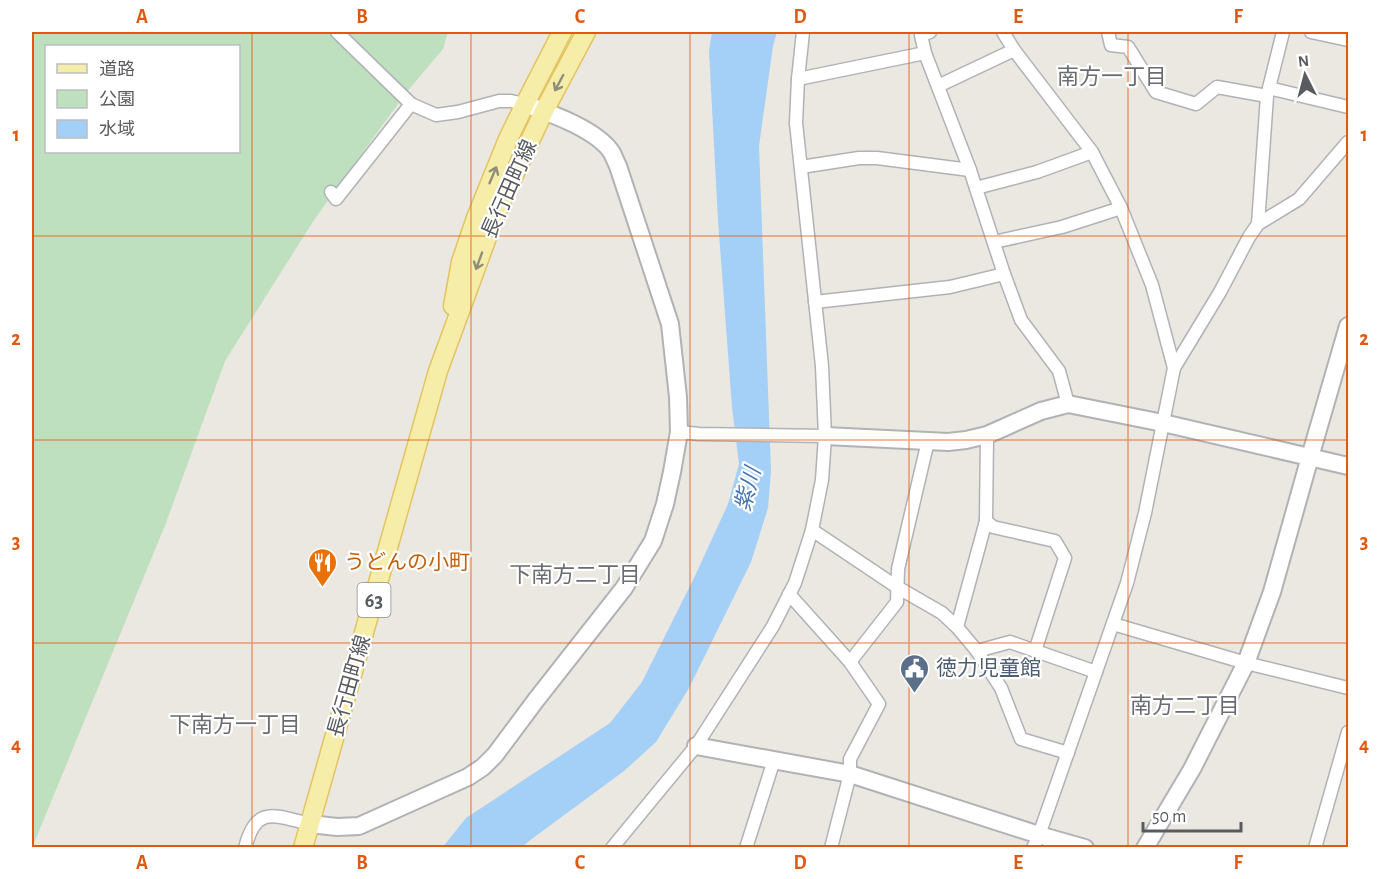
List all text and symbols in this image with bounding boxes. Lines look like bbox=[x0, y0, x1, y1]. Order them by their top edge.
text: A bbox=[136, 7, 148, 27]
text: B bbox=[356, 7, 368, 27]
text: C bbox=[575, 7, 586, 27]
text: D bbox=[793, 7, 807, 27]
text: E bbox=[1013, 7, 1023, 27]
text: F bbox=[1233, 7, 1243, 27]
legend bbox=[45, 45, 240, 153]
north arrow bbox=[1275, 45, 1335, 105]
text: N bbox=[1297, 53, 1310, 70]
text: 道路 bbox=[99, 59, 135, 79]
district label: 南方一丁目 bbox=[1057, 65, 1167, 88]
one-way arrow bbox=[553, 74, 565, 91]
text: 公園 bbox=[99, 90, 135, 109]
text: 水域 bbox=[99, 120, 135, 139]
text: 1 bbox=[12, 125, 20, 145]
text: 1 bbox=[1360, 125, 1368, 145]
street label: 長行田町線 bbox=[478, 137, 540, 241]
one-way arrow bbox=[489, 166, 500, 184]
one-way arrow bbox=[472, 251, 483, 270]
text: 2 bbox=[11, 329, 21, 349]
text: 2 bbox=[1359, 329, 1369, 349]
water label: 紫川 bbox=[731, 463, 765, 513]
text: 3 bbox=[12, 532, 20, 552]
text: 3 bbox=[1360, 532, 1368, 552]
restaurant icon: うどんの小町 bbox=[307, 546, 339, 588]
place label: うどんの小町 bbox=[344, 551, 470, 573]
district label: 下南方二丁目 bbox=[509, 563, 641, 586]
road number: 63 bbox=[358, 583, 391, 617]
street label: 長行田町線 bbox=[324, 633, 374, 739]
public building icon: 徳力児童館 bbox=[899, 652, 931, 694]
place label: 徳力児童館 bbox=[936, 657, 1041, 679]
district label: 南方二丁目 bbox=[1130, 694, 1240, 717]
district label: 下南方一丁目 bbox=[169, 713, 301, 736]
text: 4 bbox=[11, 735, 21, 755]
text: 4 bbox=[1359, 735, 1369, 755]
scale bar bbox=[1143, 795, 1240, 833]
text: 50 m bbox=[1152, 808, 1186, 826]
text: A bbox=[136, 853, 148, 873]
text: B bbox=[356, 853, 368, 873]
text: C bbox=[575, 853, 586, 873]
text: D bbox=[793, 853, 807, 873]
text: E bbox=[1013, 853, 1023, 873]
text: F bbox=[1233, 853, 1243, 873]

